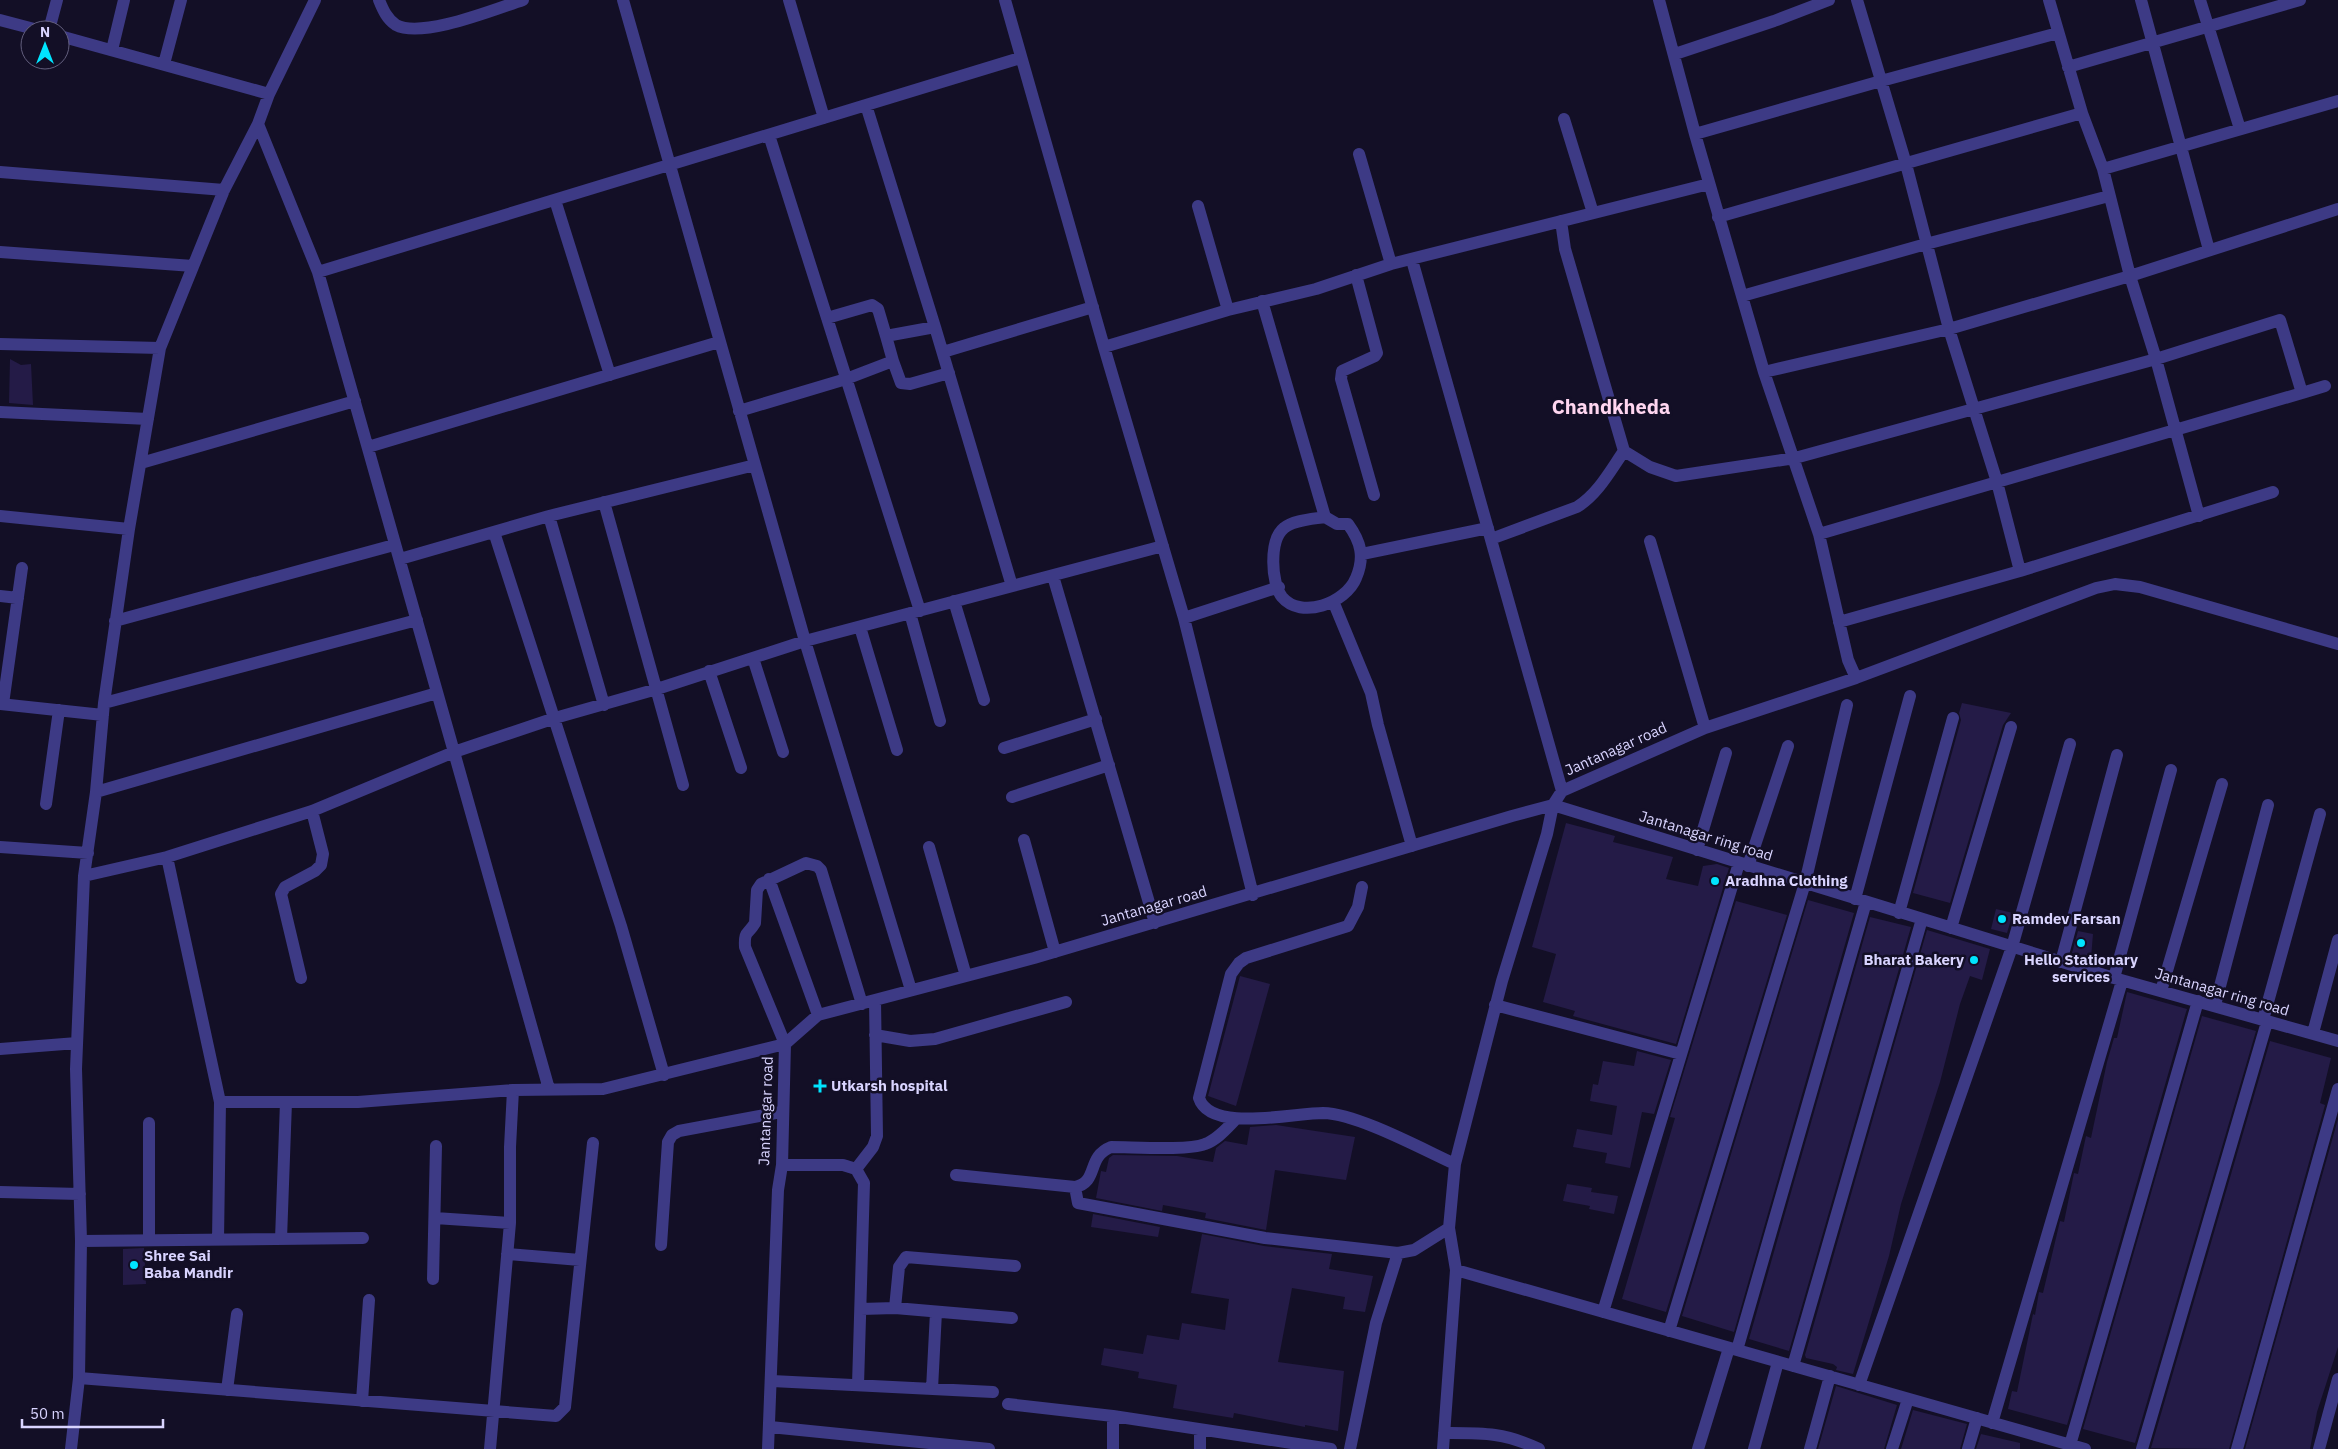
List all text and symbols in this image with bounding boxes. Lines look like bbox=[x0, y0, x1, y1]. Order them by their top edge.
north arrow bbox=[20, 20, 70, 70]
text: N bbox=[40, 23, 50, 41]
district label: Chandkheda bbox=[1552, 393, 1670, 420]
street label: Jantanagar road bbox=[1562, 718, 1670, 779]
street label: Jantanagar ring road bbox=[1637, 806, 1775, 865]
place label: Aradhna Clothing bbox=[1725, 871, 1848, 890]
marker: Aradhna Clothing bbox=[1709, 875, 1721, 887]
street label: Jantanagar road bbox=[1099, 881, 1209, 930]
place label: Ramdev Farsan bbox=[2012, 909, 2121, 928]
marker: Ramdev Farsan bbox=[1996, 913, 2008, 925]
marker: Hello Stationary services bbox=[2075, 937, 2087, 949]
place label: Bharat Bakery bbox=[1864, 950, 1964, 969]
place label: Hello Stationary services bbox=[2024, 950, 2138, 986]
marker: Bharat Bakery bbox=[1968, 954, 1980, 966]
street label: Jantanagar ring road bbox=[2153, 963, 2291, 1020]
street label: Jantanagar road bbox=[754, 1056, 777, 1166]
place label: Utkarsh hospital bbox=[831, 1076, 948, 1095]
marker: Utkarsh hospital bbox=[813, 1079, 827, 1093]
place label: Shree Sai Baba Mandir bbox=[144, 1246, 233, 1282]
marker: Shree Sai Baba Mandir bbox=[128, 1259, 140, 1271]
scale bar bbox=[22, 1396, 164, 1428]
text: 50 m bbox=[30, 1404, 65, 1423]

